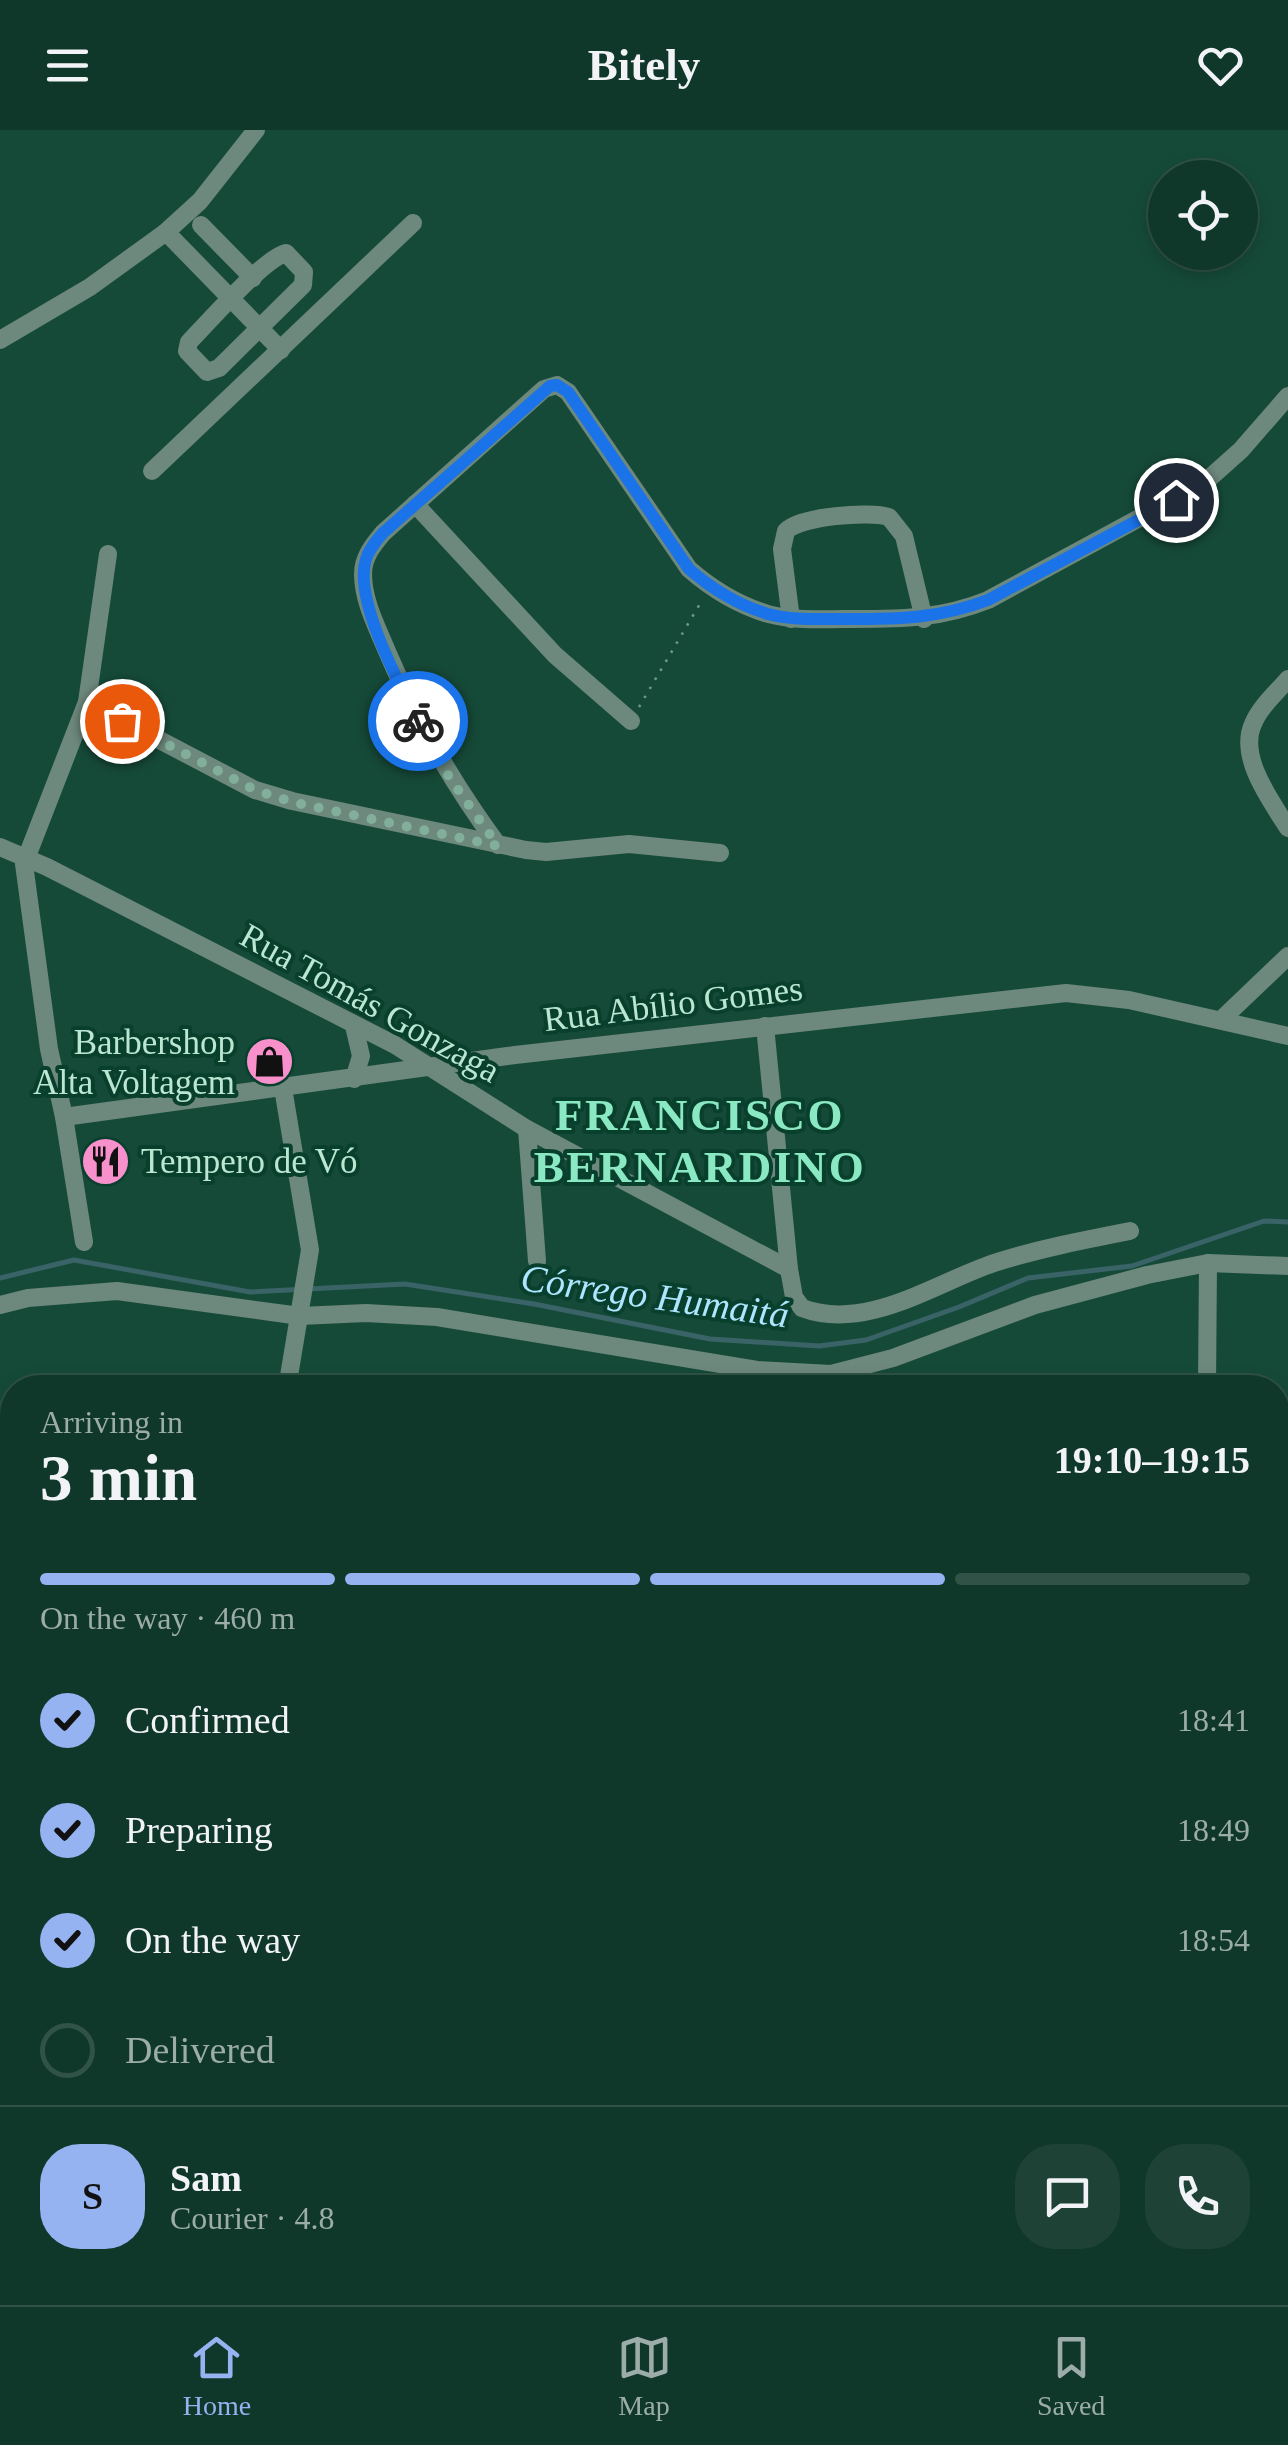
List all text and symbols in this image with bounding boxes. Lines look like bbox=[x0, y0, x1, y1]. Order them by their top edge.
icon: menu bbox=[40, 38, 95, 93]
icon: heart bbox=[1193, 38, 1248, 93]
text: Bitely bbox=[588, 40, 700, 90]
map controls bbox=[1148, 160, 1258, 270]
button: locate bbox=[1148, 160, 1258, 270]
pin bbox=[1134, 458, 1219, 543]
icon: home bbox=[1149, 473, 1204, 528]
courier bbox=[368, 671, 468, 771]
pin bbox=[80, 679, 165, 764]
icon: bag bbox=[95, 694, 150, 749]
icon: bike bbox=[391, 694, 446, 749]
street label: Rua Tomás Gonzaga bbox=[234, 916, 507, 1091]
street label: Rua Abílio Gomes bbox=[541, 969, 805, 1039]
place label: Barbershop Alta Voltagem bbox=[33, 1023, 235, 1102]
shop icon: Barbershop Alta Voltagem bbox=[244, 1036, 296, 1088]
district label: FRANCISCO BERNARDINO bbox=[534, 1090, 866, 1192]
restaurant icon: Tempero de Vó bbox=[80, 1135, 132, 1187]
place label: Tempero de Vó bbox=[141, 1142, 358, 1181]
water label: Córrego Humaitá bbox=[518, 1256, 792, 1336]
text: Arriving in bbox=[40, 1404, 183, 1440]
text: 19:10–19:15 bbox=[1054, 1439, 1250, 1481]
text: 3 min bbox=[40, 1442, 197, 1514]
text: On the way · 460 m bbox=[40, 1600, 295, 1636]
icon: check bbox=[40, 1693, 95, 1748]
text: Confirmed bbox=[125, 1699, 290, 1741]
text: 18:41 bbox=[1177, 1702, 1250, 1738]
icon: check bbox=[40, 1803, 95, 1858]
text: Preparing bbox=[125, 1809, 273, 1851]
text: 18:49 bbox=[1177, 1812, 1250, 1848]
icon: check bbox=[40, 1913, 95, 1968]
text: On the way bbox=[125, 1919, 300, 1961]
text: 18:54 bbox=[1177, 1922, 1250, 1958]
text: Delivered bbox=[125, 2029, 275, 2071]
button: chat bbox=[1015, 2144, 1120, 2249]
button: phone bbox=[1145, 2144, 1250, 2249]
text: Sam bbox=[170, 2157, 242, 2199]
text: S bbox=[82, 2175, 103, 2217]
text: Courier · 4.8 bbox=[170, 2200, 334, 2236]
tab: Home bbox=[183, 2330, 251, 2422]
tab: Map bbox=[617, 2330, 672, 2422]
tab: Saved bbox=[1037, 2330, 1105, 2422]

